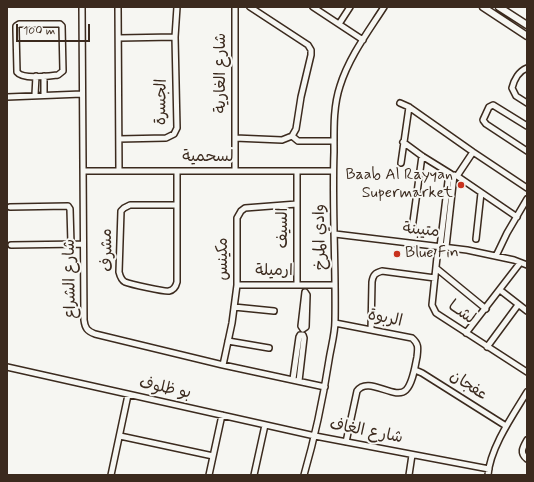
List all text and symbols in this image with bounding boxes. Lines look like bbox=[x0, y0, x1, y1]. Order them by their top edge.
scale bar bbox=[18, 16, 92, 42]
text: 100 m bbox=[23, 23, 55, 39]
street label: شارع الغارية bbox=[212, 33, 232, 113]
street label: الجسرة bbox=[152, 79, 172, 125]
street label: لسحمية bbox=[182, 148, 234, 168]
place label: Baab Al Rayyan Supermarket bbox=[345, 166, 453, 204]
marker: Baab Al Rayyan Supermarket bbox=[456, 180, 466, 190]
street label: وادي المرخ bbox=[311, 204, 331, 270]
street label: السيف bbox=[274, 207, 294, 249]
street label: متيبنة bbox=[402, 220, 440, 242]
street label: مشرف bbox=[98, 228, 118, 272]
street label: مكينس bbox=[214, 237, 234, 281]
street label: شارع الشراع bbox=[61, 239, 81, 319]
place label: Blue Fin bbox=[405, 244, 459, 264]
marker: Blue Fin bbox=[392, 249, 402, 259]
street label: ارميلة bbox=[255, 262, 293, 282]
street label: لشــا bbox=[444, 297, 478, 329]
street label: الربوة bbox=[366, 306, 404, 332]
street label: عفجان bbox=[446, 367, 490, 405]
street label: بو ظلوف bbox=[137, 374, 193, 404]
street label: شارع الغاف bbox=[328, 415, 404, 449]

